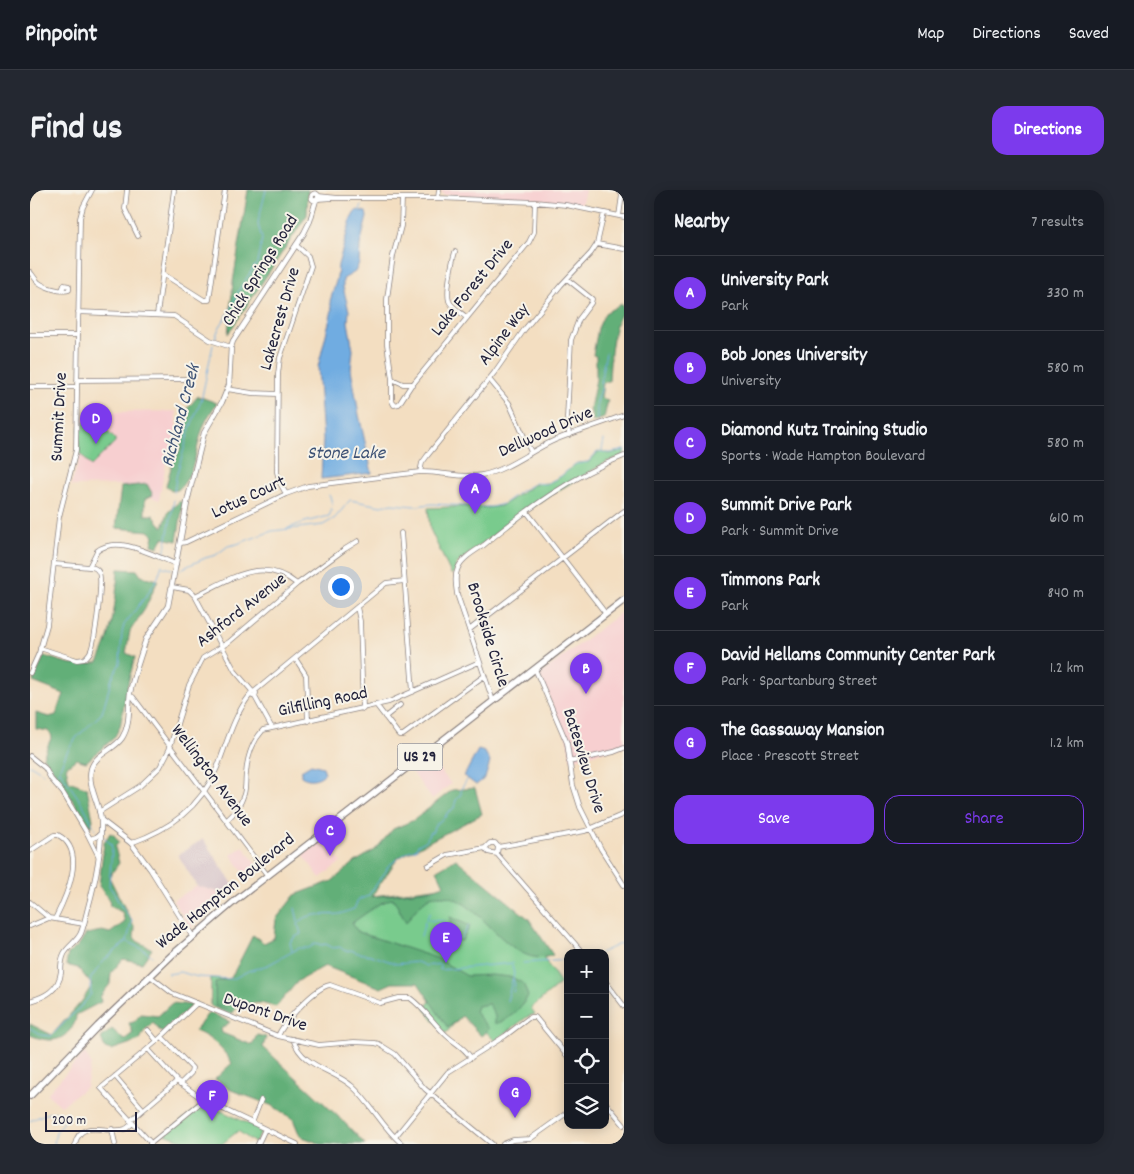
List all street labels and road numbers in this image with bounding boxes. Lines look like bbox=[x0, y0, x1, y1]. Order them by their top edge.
street label: Chick Springs Road bbox=[217, 211, 305, 331]
street label: Lake Forest Drive bbox=[426, 234, 520, 342]
street label: Lakecrest Drive bbox=[254, 265, 308, 373]
street label: Alpine Way bbox=[473, 298, 537, 371]
street label: Summit Drive bbox=[45, 372, 75, 462]
street label: Dellwood Drive bbox=[495, 401, 597, 465]
street label: Lotus Court bbox=[208, 470, 291, 526]
street label: Ashford Avenue bbox=[192, 568, 292, 654]
street label: Brookside Circle bbox=[459, 580, 515, 690]
street label: Gilfilling Road bbox=[276, 681, 370, 725]
street label: Batesview Drive bbox=[555, 706, 611, 816]
street label: Wellington Avenue bbox=[164, 719, 258, 833]
road number: US 29 bbox=[398, 744, 442, 770]
street label: Wade Hampton Boulevard bbox=[151, 828, 301, 956]
street label: Dupont Drive bbox=[220, 987, 310, 1039]

